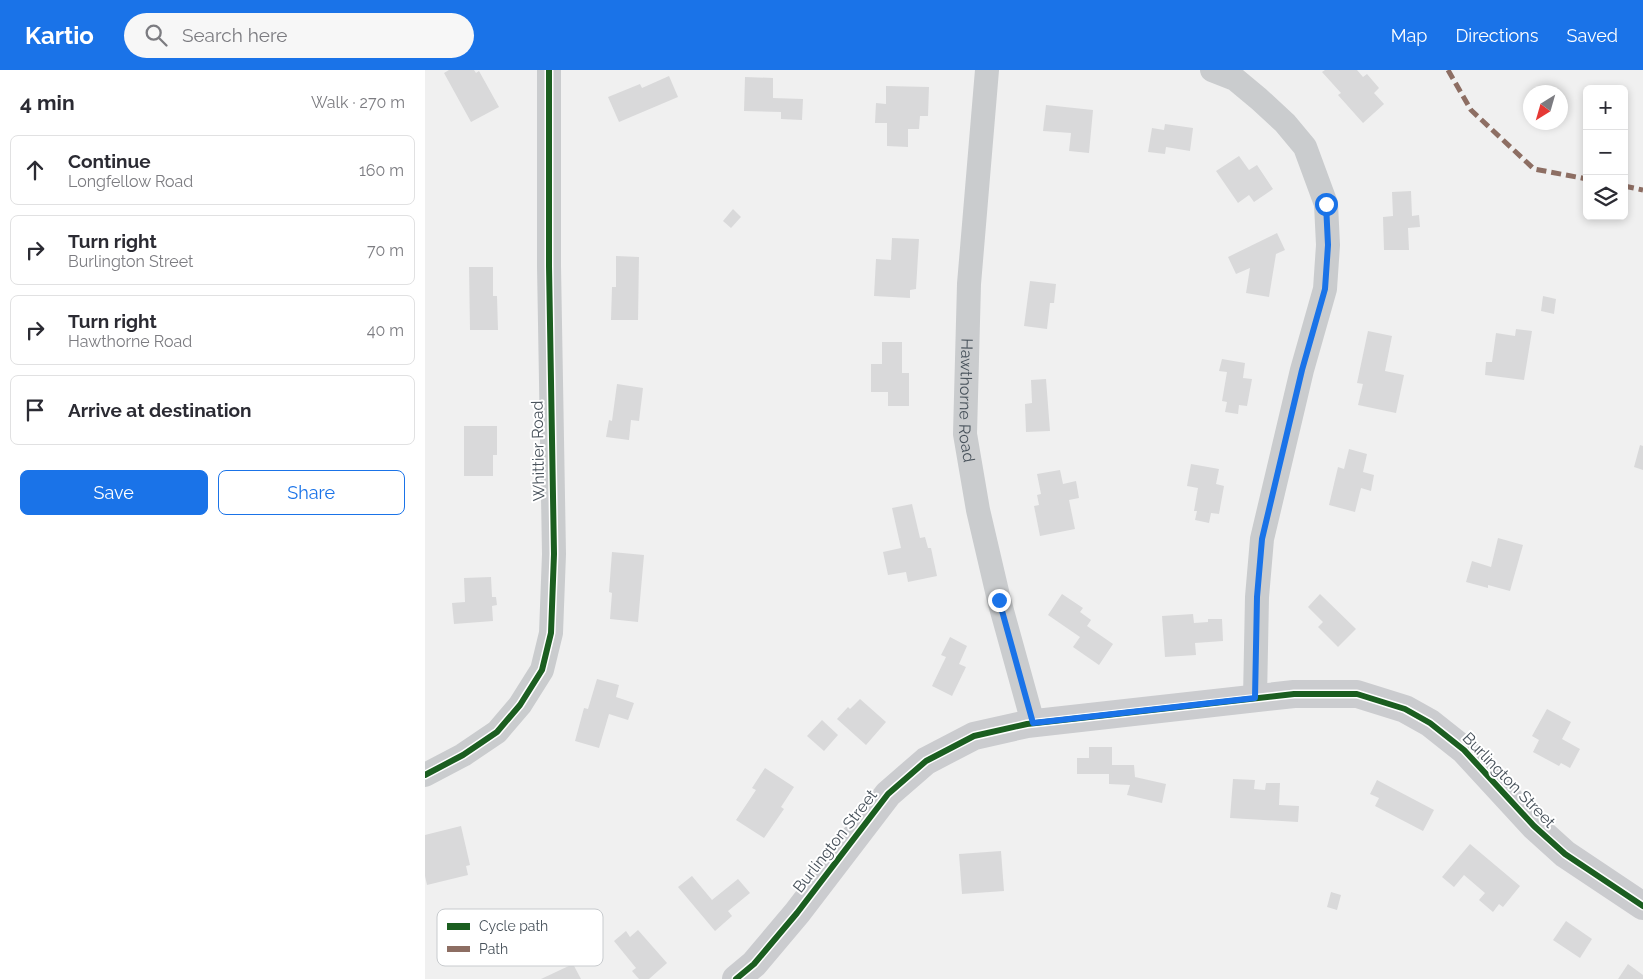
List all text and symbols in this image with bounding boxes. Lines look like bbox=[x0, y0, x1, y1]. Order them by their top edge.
search box bbox=[124, 13, 474, 58]
text: Kartio bbox=[25, 21, 94, 50]
icon: search bbox=[142, 21, 170, 49]
text: Search here bbox=[182, 24, 287, 46]
text: Map bbox=[1391, 25, 1427, 46]
text: Directions bbox=[1455, 25, 1539, 46]
text: Saved bbox=[1567, 25, 1618, 46]
north arrow bbox=[1523, 85, 1568, 130]
map controls bbox=[1583, 85, 1628, 220]
button: + bbox=[1583, 85, 1628, 130]
text: 4 min bbox=[20, 90, 75, 115]
text: Walk · 270 m bbox=[311, 93, 405, 112]
button: − bbox=[1583, 130, 1628, 175]
text: Continue bbox=[68, 150, 151, 172]
icon: ahead bbox=[21, 156, 49, 184]
text: 160 m bbox=[359, 161, 404, 180]
text: Longfellow Road bbox=[68, 172, 193, 191]
button: layers bbox=[1583, 175, 1628, 220]
route start bbox=[1315, 193, 1338, 216]
text: Turn right bbox=[68, 230, 157, 252]
icon: right bbox=[21, 236, 49, 264]
text: 70 m bbox=[367, 241, 404, 260]
text: Burlington Street bbox=[68, 252, 193, 271]
text: Turn right bbox=[68, 310, 157, 332]
icon: right bbox=[21, 316, 49, 344]
text: 40 m bbox=[367, 321, 404, 340]
text: Hawthorne Road bbox=[68, 332, 192, 351]
street label: Hawthorne Road bbox=[956, 338, 979, 464]
icon: arrive bbox=[21, 396, 49, 424]
text: Arrive at destination bbox=[68, 399, 252, 421]
street label: Whittier Road bbox=[528, 400, 548, 502]
button: Save bbox=[20, 470, 208, 515]
button: Share bbox=[218, 470, 405, 515]
route end bbox=[988, 589, 1011, 612]
street label: Burlington Street bbox=[1459, 728, 1560, 832]
street label: Burlington Street bbox=[789, 785, 881, 896]
legend bbox=[437, 909, 603, 966]
text: Cycle path bbox=[479, 918, 548, 934]
text: Path bbox=[479, 941, 508, 957]

